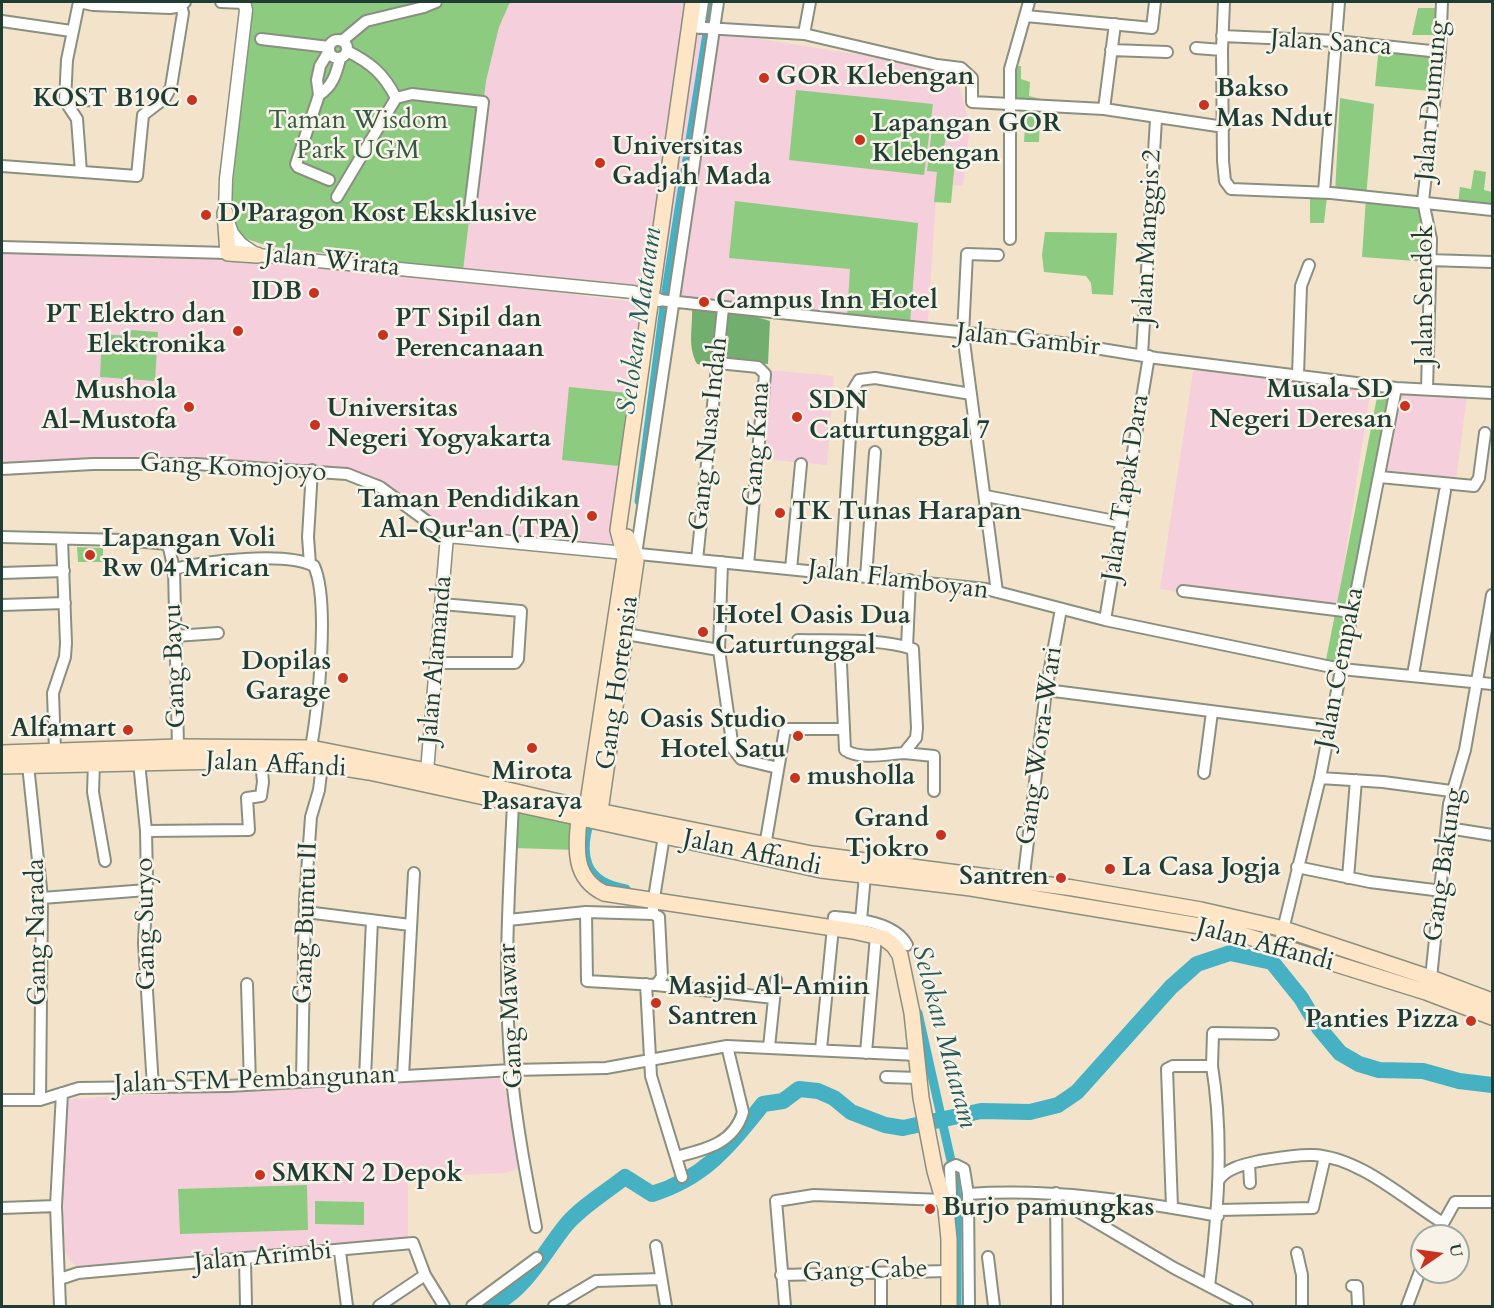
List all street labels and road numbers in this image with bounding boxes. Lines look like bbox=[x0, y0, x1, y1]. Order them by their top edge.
street label: Jalan Dumung bbox=[1410, 20, 1456, 182]
street label: Jalan Sanca bbox=[1269, 24, 1393, 64]
street label: Jalan Manggis 2 bbox=[1129, 149, 1169, 325]
street label: Jalan Sendok bbox=[1410, 224, 1442, 366]
street label: Jalan Wirata bbox=[263, 239, 401, 285]
street label: Jalan Gambir bbox=[955, 318, 1101, 364]
street label: Gang Nusa Indah bbox=[684, 336, 736, 532]
street label: Gang Kana bbox=[738, 381, 778, 507]
street label: Jalan Tapak Dara bbox=[1097, 392, 1157, 584]
street label: Gang Komojoyo bbox=[139, 449, 327, 489]
street label: Jalan Flamboyan bbox=[806, 554, 990, 608]
street label: Jalan Alamanda bbox=[414, 574, 460, 746]
street label: Jalan Cempaka bbox=[1310, 585, 1372, 751]
street label: Gang Hortensia bbox=[591, 594, 647, 772]
street label: Gang Bayu bbox=[158, 603, 194, 729]
street label: Gang Wora-Wari bbox=[1012, 645, 1070, 847]
street label: Jalan Affandi bbox=[205, 747, 347, 785]
street label: Gang Bakung bbox=[1419, 786, 1471, 944]
street label: Jalan Affandi bbox=[680, 824, 824, 884]
street label: Gang Buntu II bbox=[289, 841, 325, 1005]
street label: Gang Suryo bbox=[130, 857, 164, 991]
street label: Gang Narada bbox=[21, 858, 55, 1006]
street label: Jalan Affandi bbox=[1193, 913, 1337, 979]
street label: Gang Mawar bbox=[493, 943, 531, 1089]
street label: Jalan STM Pembangunan bbox=[114, 1060, 396, 1102]
street label: Jalan Arimbi bbox=[193, 1236, 333, 1280]
street label: Gang Cabe bbox=[802, 1254, 928, 1290]

